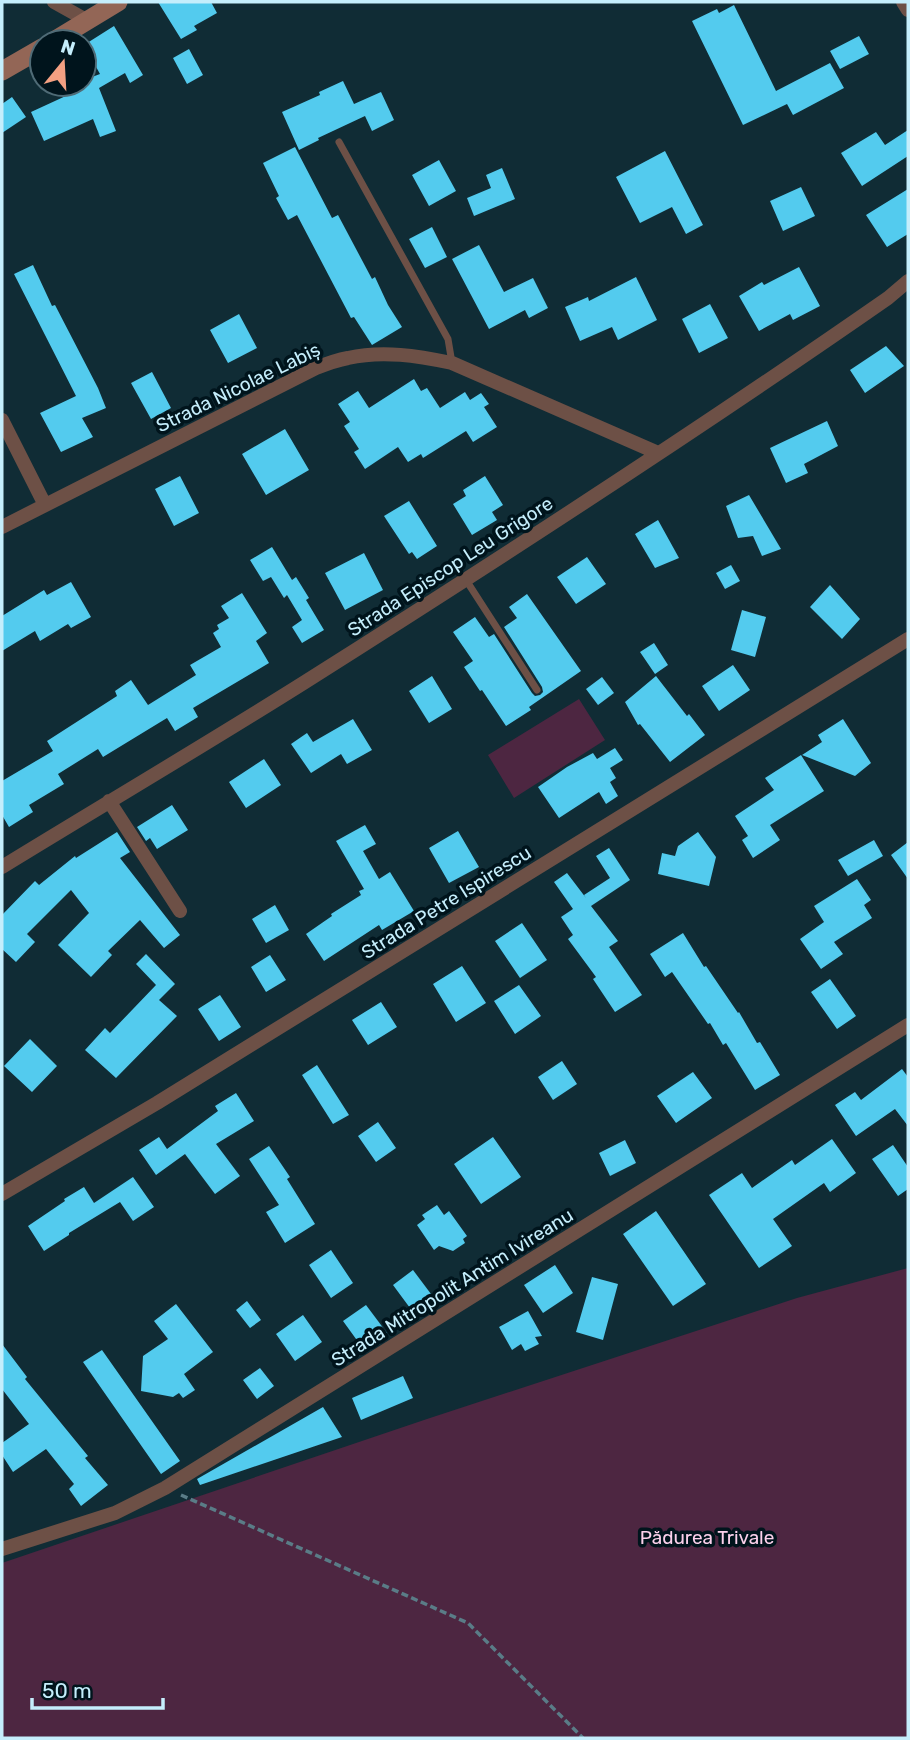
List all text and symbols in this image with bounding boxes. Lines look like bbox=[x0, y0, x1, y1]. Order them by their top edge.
north arrow bbox=[28, 28, 98, 98]
text: N bbox=[58, 34, 78, 60]
street label: Strada Nicolae Labiș bbox=[152, 338, 324, 437]
street label: Strada Episcop Leu Grigore bbox=[344, 492, 557, 641]
street label: Strada Petre Ispirescu bbox=[357, 841, 535, 964]
street label: Strada Mitropolit Antim Ivireanu bbox=[327, 1203, 577, 1371]
park label: Pădurea Trivale bbox=[640, 1526, 774, 1549]
scale bar bbox=[32, 1666, 163, 1710]
text: 50 m bbox=[42, 1678, 92, 1703]

